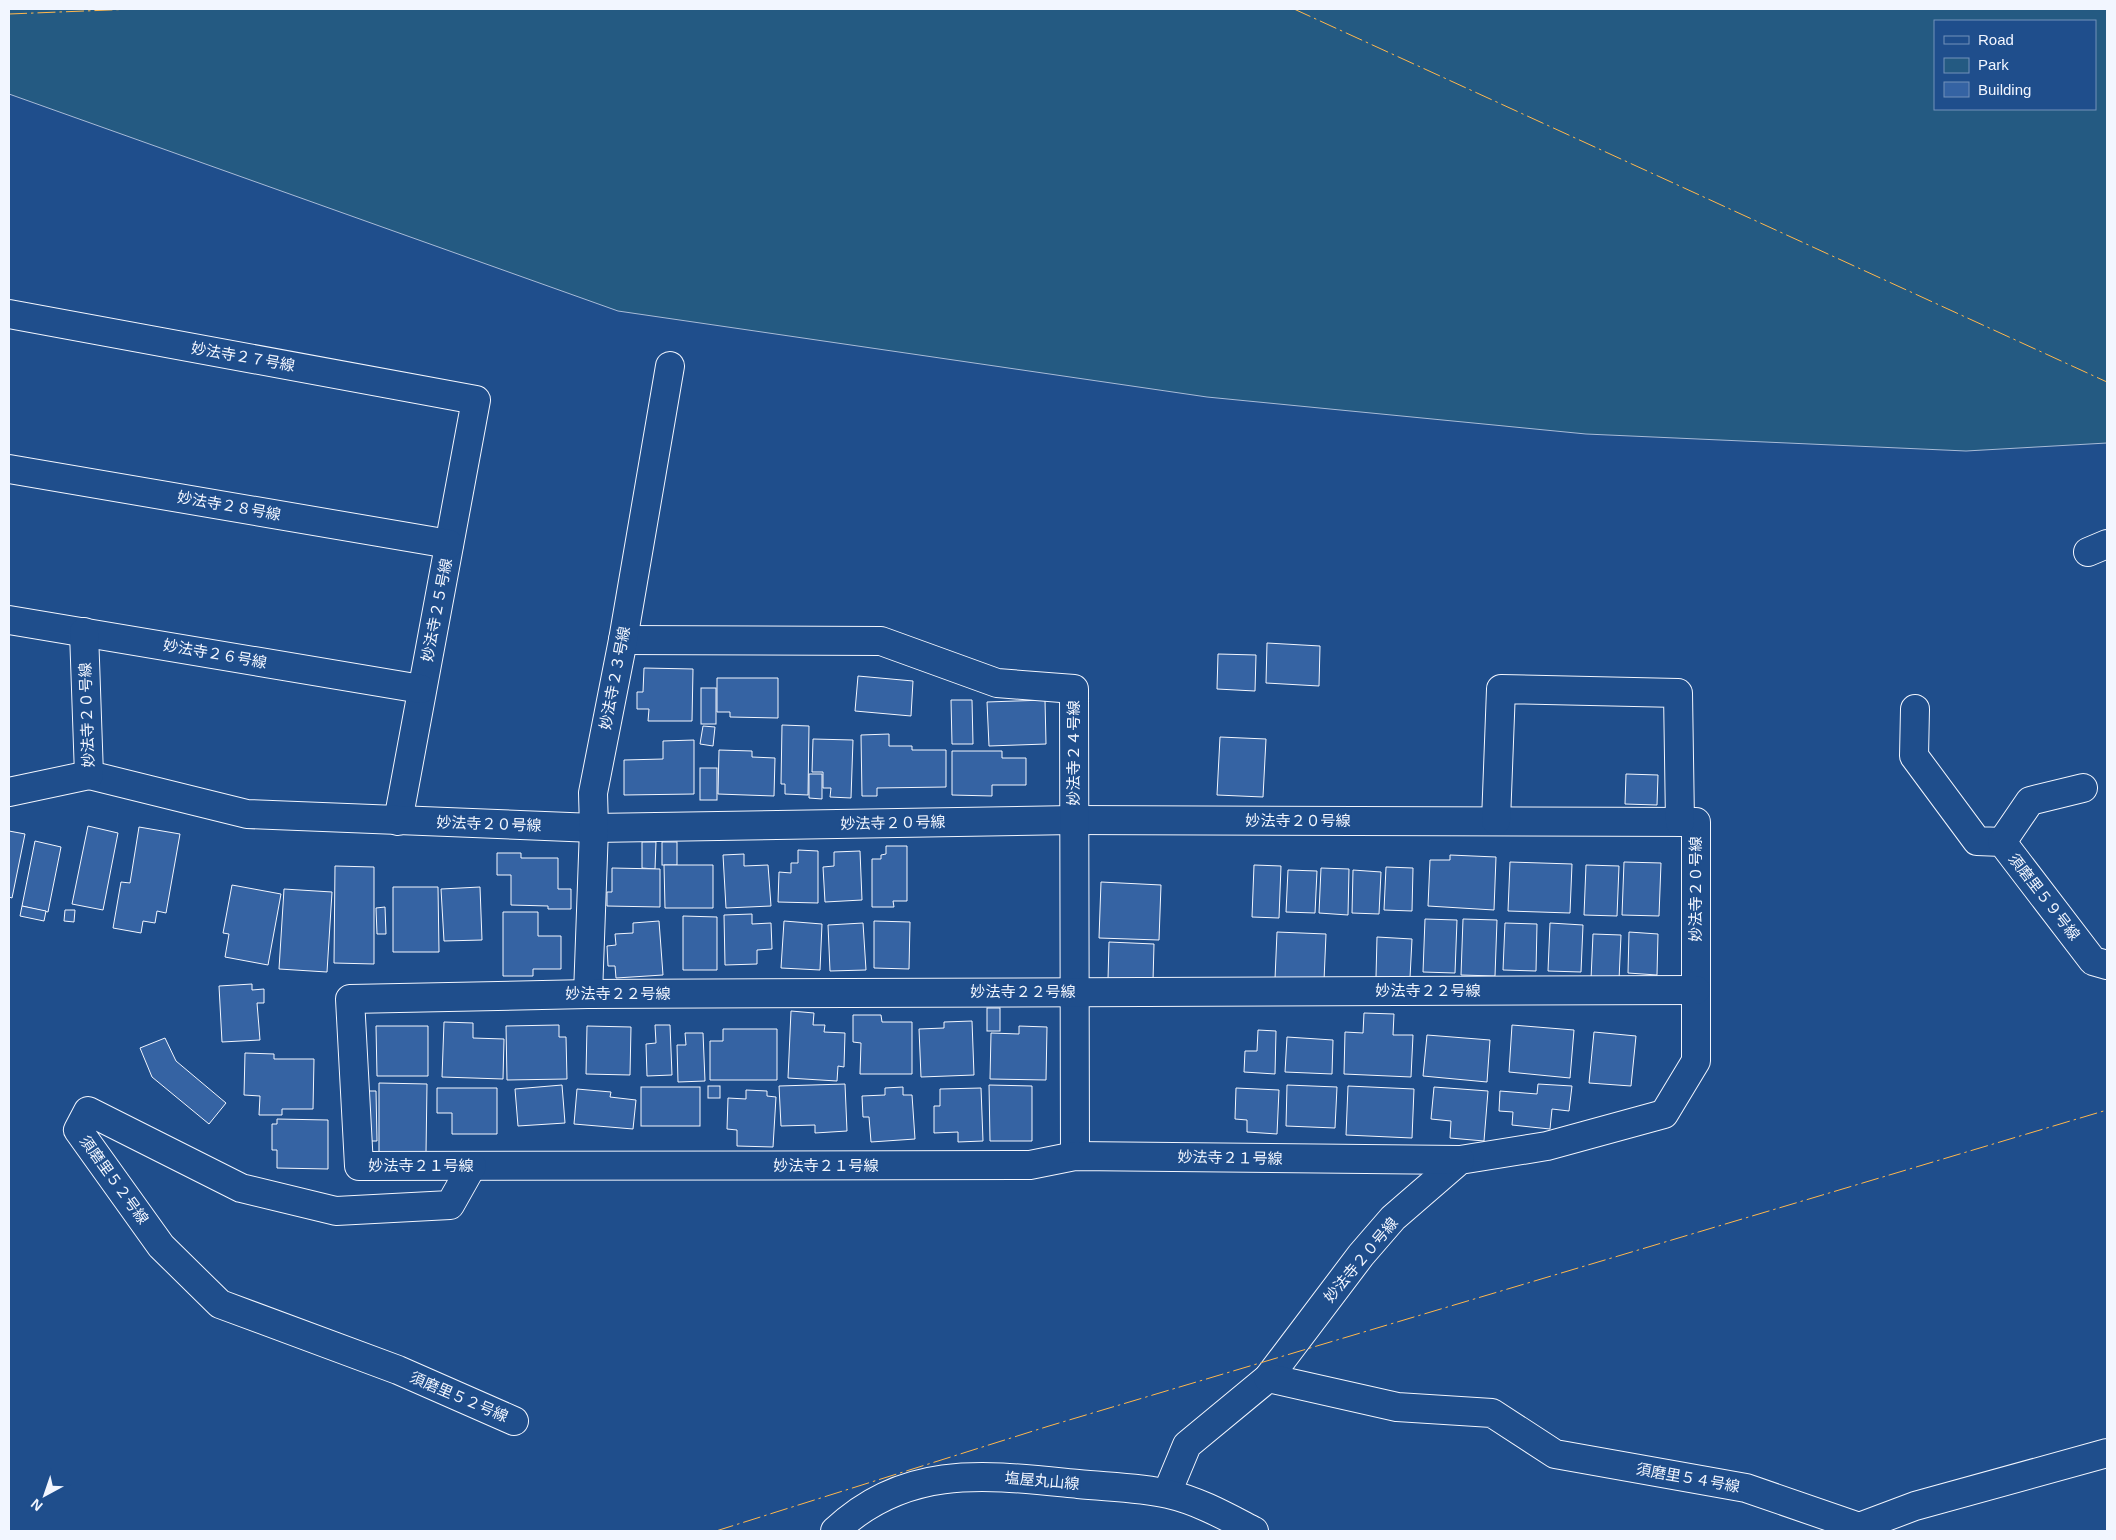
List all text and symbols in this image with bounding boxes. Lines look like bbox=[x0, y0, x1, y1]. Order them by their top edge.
legend bbox=[1934, 20, 2096, 110]
text: Road bbox=[1978, 31, 2014, 48]
text: Park bbox=[1978, 56, 2009, 73]
text: Building bbox=[1978, 81, 2031, 98]
street label: 妙法寺２７号線 bbox=[190, 339, 296, 374]
street label: 妙法寺２８号線 bbox=[176, 488, 282, 523]
street label: 妙法寺２５号線 bbox=[418, 557, 455, 663]
street label: 妙法寺２３号線 bbox=[596, 625, 633, 731]
street label: 妙法寺２６号線 bbox=[162, 636, 268, 671]
street label: 妙法寺２０号線 bbox=[76, 662, 97, 768]
street label: 妙法寺２４号線 bbox=[1065, 700, 1082, 806]
street label: 妙法寺２０号線 bbox=[1245, 812, 1351, 829]
street label: 妙法寺２０号線 bbox=[436, 813, 542, 834]
street label: 妙法寺２０号線 bbox=[840, 813, 946, 832]
street label: 妙法寺２０号線 bbox=[1687, 836, 1704, 942]
street label: 須磨里５９号線 bbox=[2005, 850, 2083, 943]
street label: 妙法寺２２号線 bbox=[1375, 982, 1481, 999]
street label: 妙法寺２２号線 bbox=[970, 983, 1076, 1000]
street label: 妙法寺２２号線 bbox=[565, 985, 671, 1002]
street label: 須磨里５２号線 bbox=[77, 1132, 152, 1227]
street label: 妙法寺２１号線 bbox=[1177, 1148, 1283, 1167]
street label: 妙法寺２１号線 bbox=[368, 1157, 474, 1174]
street label: 妙法寺２１号線 bbox=[773, 1157, 879, 1174]
street label: 妙法寺２０号線 bbox=[1320, 1214, 1401, 1305]
street label: 須磨里５２号線 bbox=[408, 1368, 511, 1425]
street label: 須磨里５４号線 bbox=[1635, 1460, 1741, 1495]
street label: 塩屋丸山線 bbox=[1004, 1469, 1080, 1492]
north arrow bbox=[20, 1470, 70, 1520]
text: N bbox=[28, 1496, 46, 1514]

